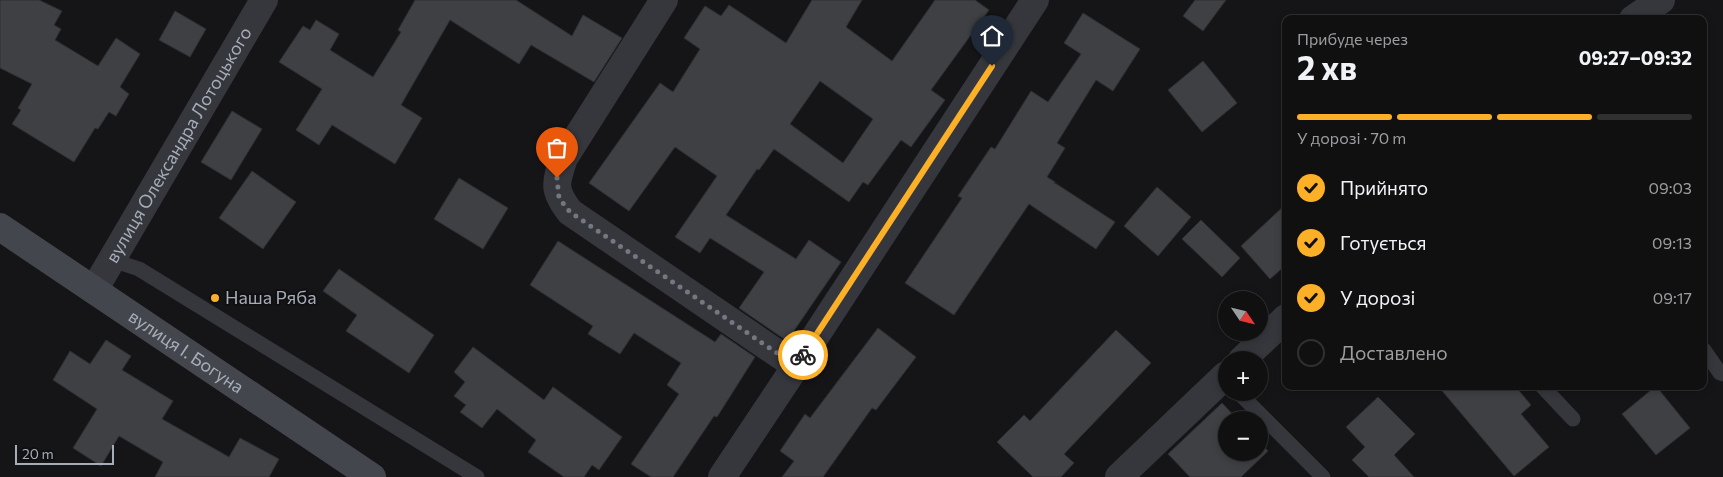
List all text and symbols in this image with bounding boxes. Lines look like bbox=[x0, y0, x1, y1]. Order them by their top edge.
pin bbox=[971, 15, 1013, 66]
icon: home bbox=[978, 22, 1006, 50]
street label: вулиця Олександра Лотоцького bbox=[100, 23, 256, 267]
text: Прибуде через bbox=[1297, 29, 1408, 48]
text: 09:27–09:32 bbox=[1579, 46, 1692, 69]
text: 2 хв bbox=[1297, 47, 1357, 87]
pin bbox=[536, 127, 578, 178]
text: У дорозі · 70 m bbox=[1297, 128, 1406, 147]
icon: bag bbox=[543, 134, 571, 162]
icon: check bbox=[1297, 174, 1325, 202]
text: Прийнято bbox=[1340, 176, 1428, 199]
text: 09:03 bbox=[1649, 178, 1692, 197]
icon: check bbox=[1297, 229, 1325, 257]
text: Готується bbox=[1340, 231, 1427, 254]
text: 09:13 bbox=[1652, 233, 1692, 252]
icon: check bbox=[1297, 284, 1325, 312]
place label: Наша Ряба bbox=[225, 286, 317, 308]
text: У дорозі bbox=[1340, 286, 1415, 309]
text: 09:17 bbox=[1653, 288, 1692, 307]
north arrow bbox=[1218, 291, 1268, 341]
map controls bbox=[1218, 291, 1268, 461]
marker: Наша Ряба bbox=[209, 292, 221, 304]
street label: вулиця І. Богуна bbox=[125, 305, 248, 398]
courier bbox=[778, 330, 828, 380]
icon: bike bbox=[789, 341, 817, 369]
text: Доставлено bbox=[1340, 341, 1448, 364]
button: + bbox=[1218, 351, 1268, 401]
button: − bbox=[1218, 411, 1268, 461]
scale bar bbox=[15, 442, 114, 465]
text: 20 m bbox=[22, 445, 54, 462]

